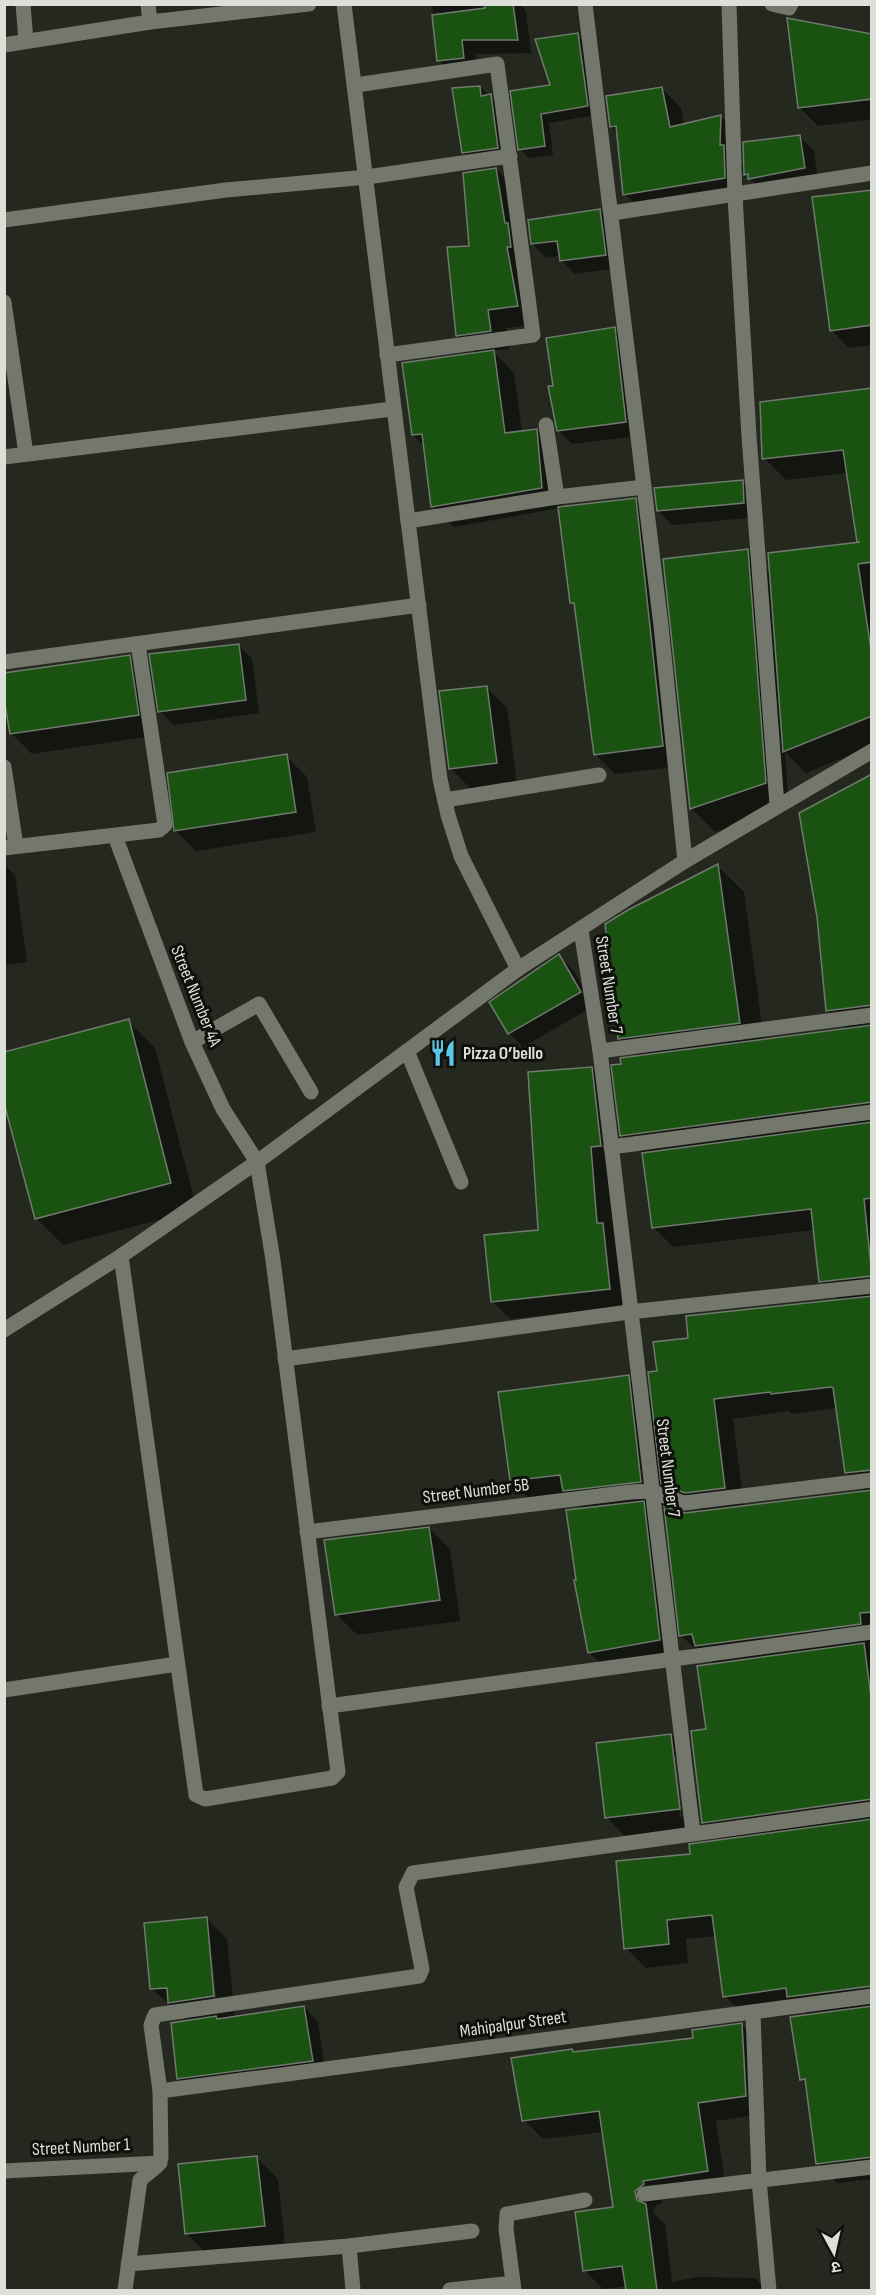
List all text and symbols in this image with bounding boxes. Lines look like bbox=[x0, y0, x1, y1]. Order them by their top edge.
street label: Street Number 7 bbox=[591, 934, 627, 1036]
street label: Street Number 4A bbox=[166, 942, 226, 1050]
restaurant icon: Pizza O’bello bbox=[428, 1038, 458, 1068]
place label: Pizza O’bello bbox=[463, 1043, 543, 1064]
street label: Street Number 7 bbox=[652, 1418, 685, 1519]
street label: Street Number 5B bbox=[422, 1474, 530, 1508]
street label: Mahipalpur Street bbox=[458, 2006, 568, 2042]
street label: Street Number 1 bbox=[31, 2134, 131, 2160]
north arrow bbox=[804, 2223, 864, 2283]
text: उ bbox=[829, 2256, 842, 2277]

